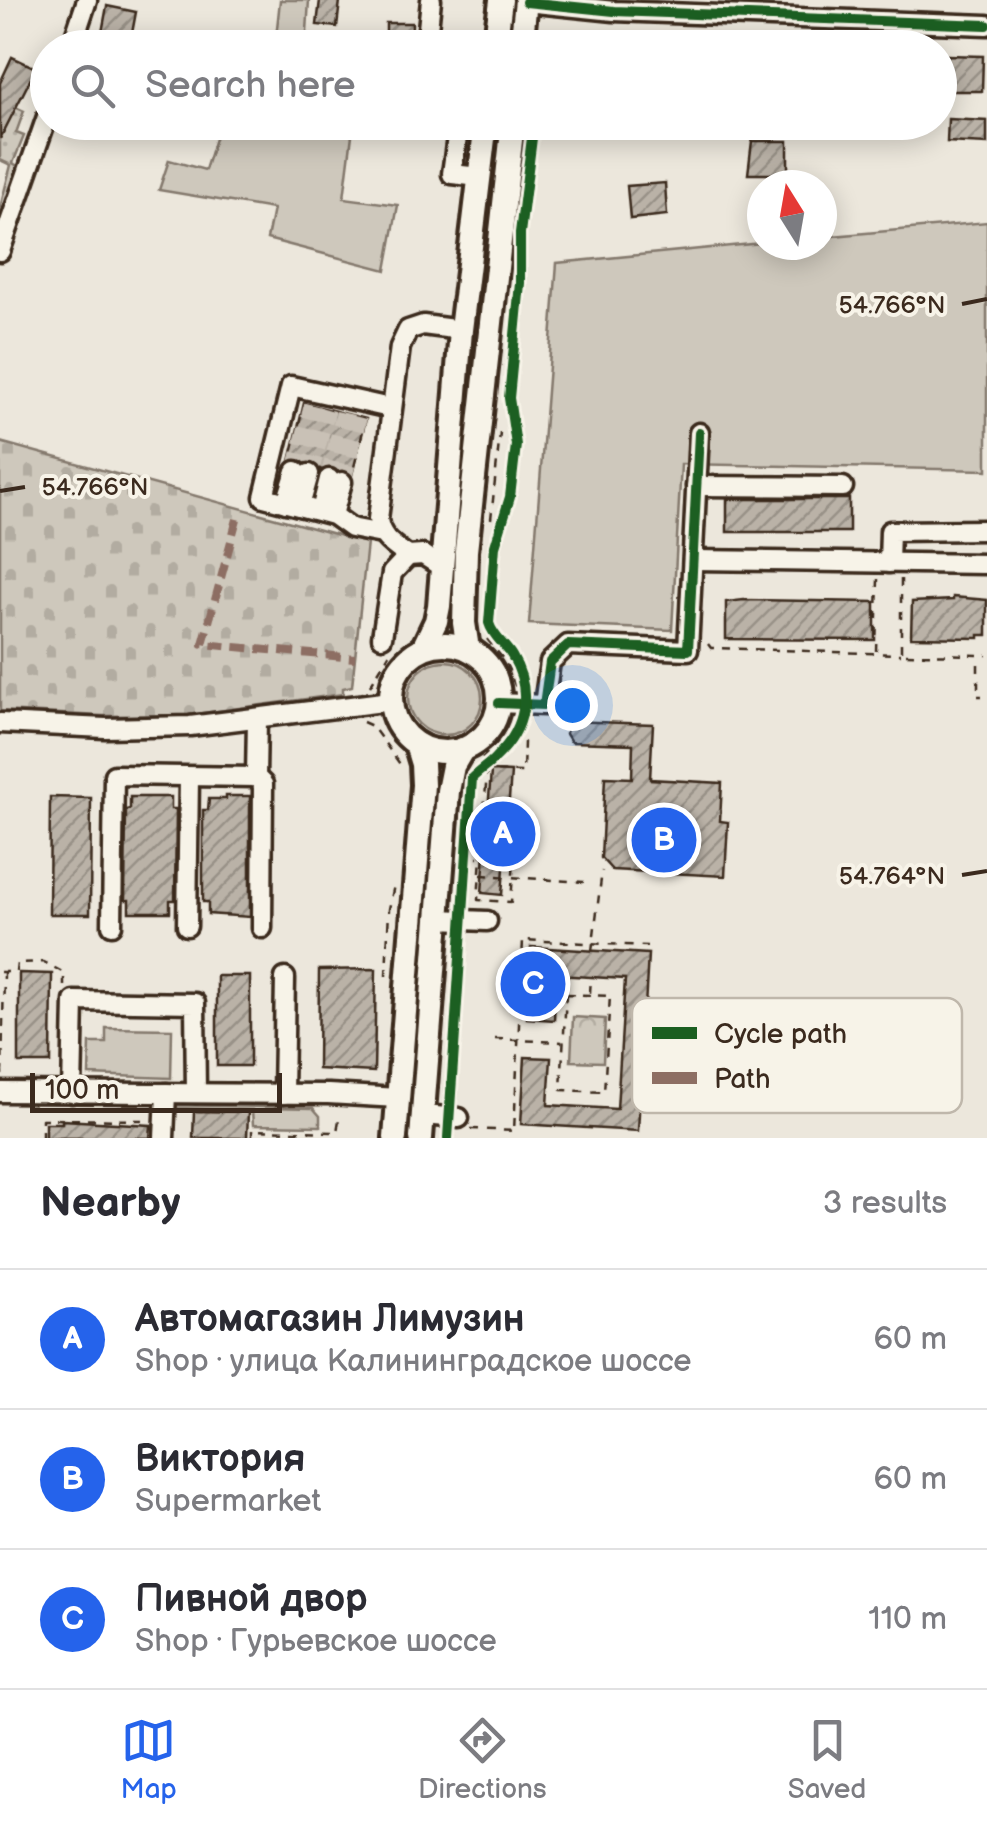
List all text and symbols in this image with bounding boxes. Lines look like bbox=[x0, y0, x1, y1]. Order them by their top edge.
search box bbox=[30, 30, 957, 140]
icon: search bbox=[65, 58, 120, 113]
text: Search here bbox=[145, 63, 356, 108]
north arrow bbox=[747, 170, 837, 260]
text: 54.766°N bbox=[838, 290, 946, 321]
text: 54.766°N bbox=[41, 472, 149, 503]
your location bbox=[547, 680, 598, 731]
pin: A bbox=[470, 796, 536, 872]
pin: B bbox=[632, 802, 696, 878]
text: 54.764°N bbox=[839, 861, 945, 892]
pin: C bbox=[500, 946, 566, 1022]
legend bbox=[632, 998, 962, 1113]
text: Cycle path bbox=[714, 1018, 847, 1051]
text: Path bbox=[714, 1063, 770, 1096]
scale bar bbox=[30, 1068, 282, 1112]
text: 100 m bbox=[45, 1074, 119, 1107]
text: Nearby bbox=[40, 1178, 180, 1229]
text: 3 results bbox=[823, 1184, 947, 1223]
text: Автомагазин Лимузин bbox=[135, 1297, 525, 1342]
text: A bbox=[63, 1320, 82, 1359]
text: 60 m bbox=[874, 1320, 947, 1359]
text: Shop · улица Калининградское шоссе bbox=[135, 1342, 691, 1381]
text: Виктория bbox=[135, 1437, 305, 1482]
text: B bbox=[61, 1460, 84, 1499]
text: 60 m bbox=[874, 1460, 947, 1499]
text: Supermarket bbox=[135, 1482, 321, 1521]
text: Пивной двор bbox=[135, 1577, 368, 1622]
text: C bbox=[61, 1600, 84, 1639]
text: 110 m bbox=[868, 1600, 947, 1639]
text: Shop · Гурьевское шоссе bbox=[135, 1622, 497, 1661]
tab: Map bbox=[121, 1713, 177, 1806]
tab: Directions bbox=[418, 1713, 547, 1806]
tab: Saved bbox=[788, 1713, 866, 1806]

